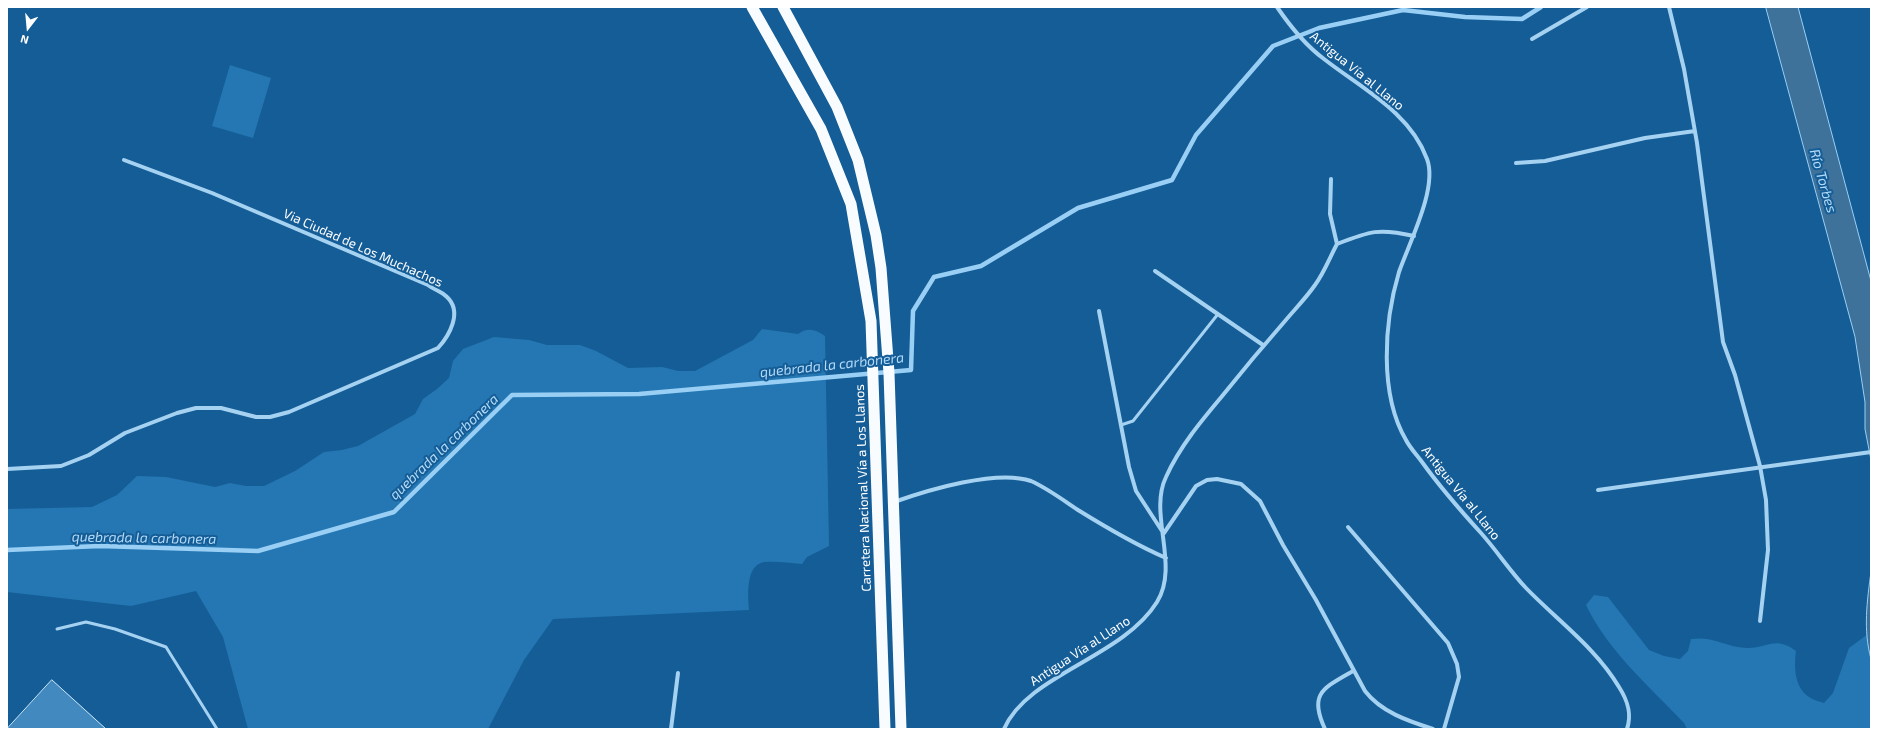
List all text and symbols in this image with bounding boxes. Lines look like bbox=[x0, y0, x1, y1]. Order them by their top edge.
north arrow bbox=[8, 8, 48, 48]
street label: Antigua Vía al Llano bbox=[1307, 28, 1407, 114]
text: N bbox=[19, 33, 30, 47]
water label: Río Torbes bbox=[1806, 147, 1840, 215]
street label: Via Ciudad de Los Muchachos bbox=[281, 206, 445, 290]
water label: quebrada la carbonera bbox=[759, 349, 905, 381]
street label: Carretera Nacional Vía a Los Llanos bbox=[852, 384, 874, 592]
water label: quebrada la carbonera bbox=[386, 391, 502, 503]
street label: Antigua Vía al Llano bbox=[1418, 443, 1504, 543]
water label: quebrada la carbonera bbox=[72, 528, 216, 548]
street label: Antigua Vía al Llano bbox=[1027, 613, 1133, 689]

